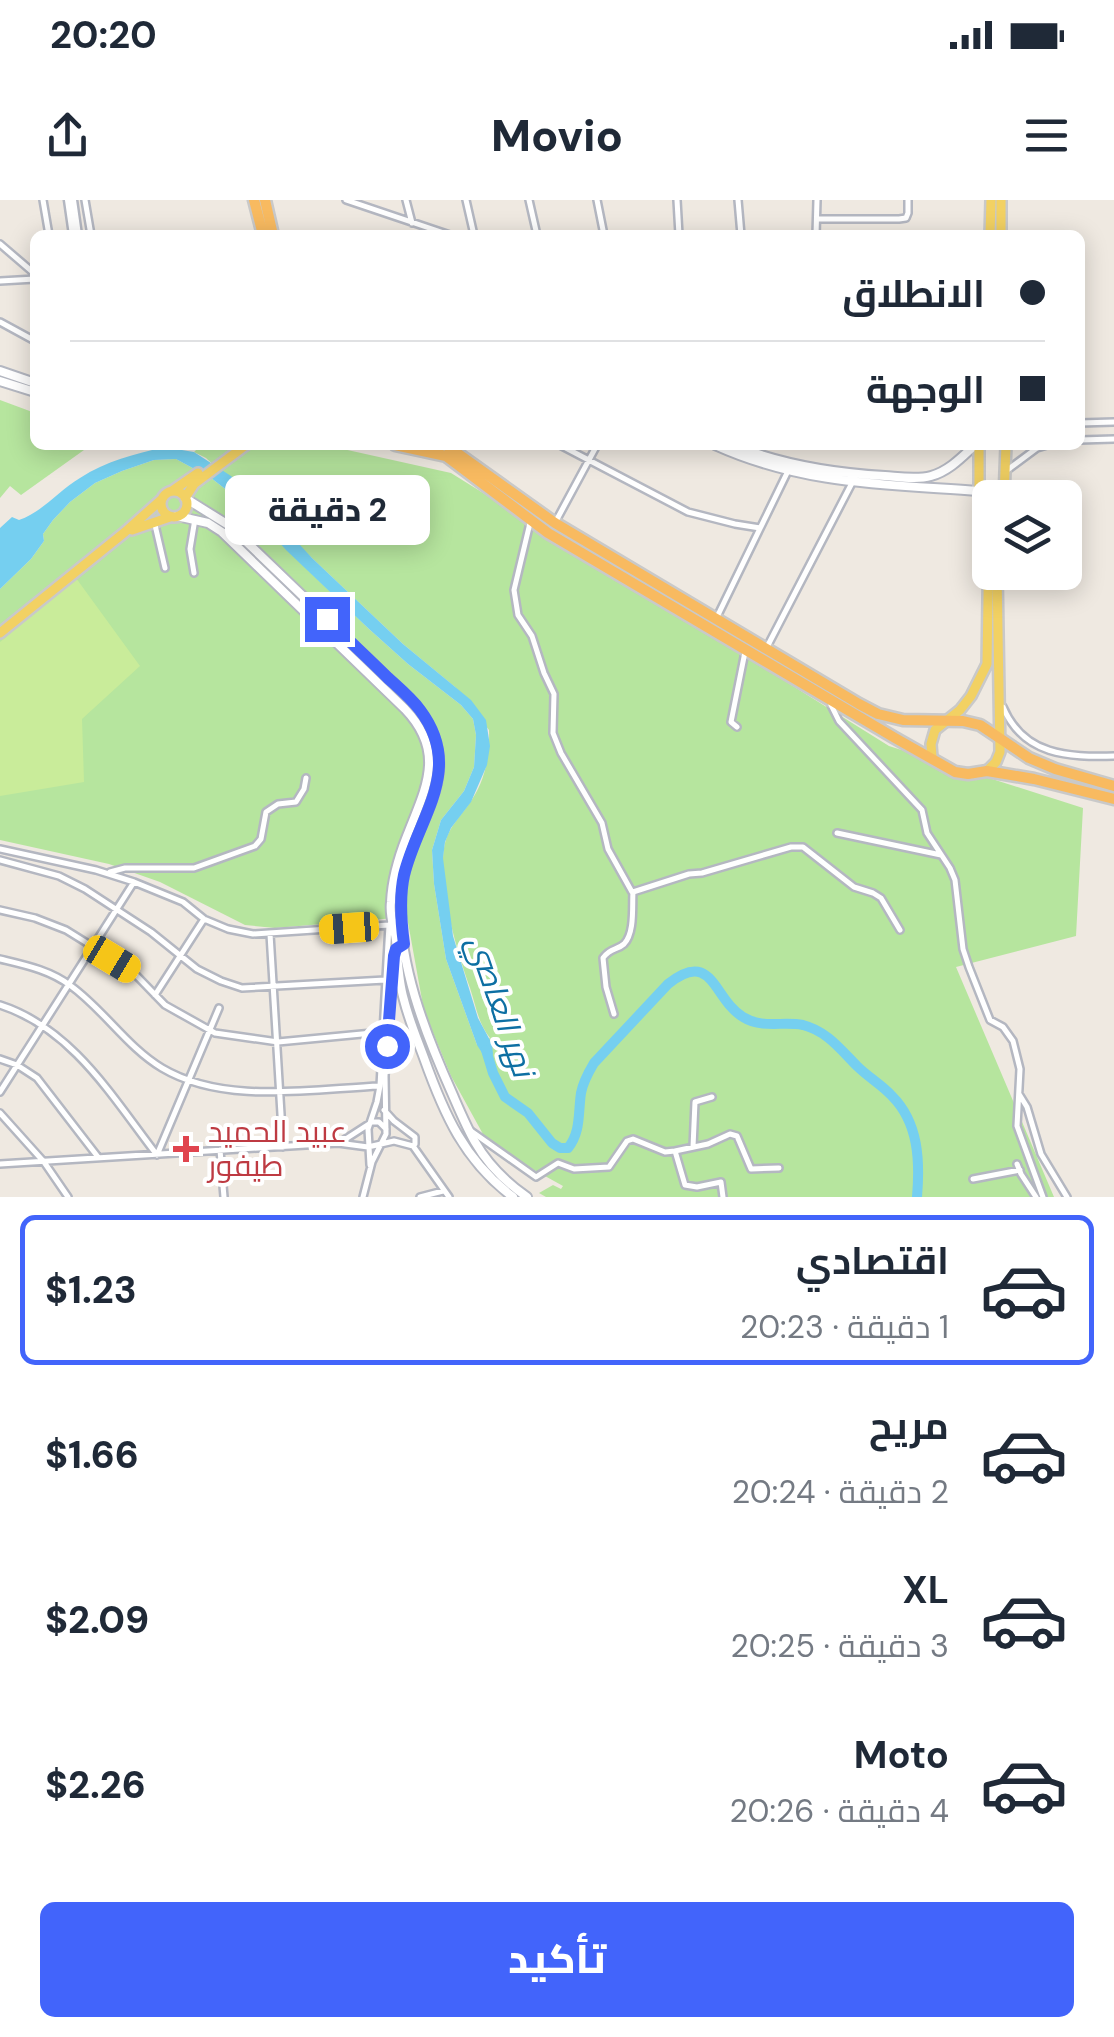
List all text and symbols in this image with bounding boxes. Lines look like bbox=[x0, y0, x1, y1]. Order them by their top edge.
text: 20:20 bbox=[50, 10, 157, 60]
text: Movio bbox=[491, 106, 623, 165]
icon: share bbox=[40, 108, 95, 163]
icon: menu bbox=[1019, 108, 1074, 163]
text: الانطلاق bbox=[842, 269, 985, 319]
text: الوجهة bbox=[866, 365, 985, 415]
callout: 2 دقيقة bbox=[225, 474, 430, 544]
map controls bbox=[972, 480, 1082, 590]
button: layers bbox=[972, 480, 1082, 590]
text: 2 دقيقة bbox=[268, 489, 387, 531]
route end bbox=[305, 597, 350, 642]
car bbox=[318, 911, 380, 945]
water label: نهر العاصي bbox=[454, 930, 546, 1086]
car bbox=[79, 931, 145, 987]
route start bbox=[365, 1024, 410, 1069]
place label: عبيد الحميد طيفور bbox=[206, 1112, 347, 1185]
marker: عبيد الحميد طيفور bbox=[173, 1136, 199, 1162]
text: اقتصادي bbox=[796, 1236, 949, 1286]
icon: car bbox=[979, 1245, 1069, 1335]
text: $1.23 bbox=[45, 1265, 137, 1315]
text: 1 دقيقة · 20:23 bbox=[740, 1306, 949, 1348]
text: مريح bbox=[869, 1401, 949, 1451]
icon: car bbox=[979, 1410, 1069, 1500]
text: $1.66 bbox=[45, 1430, 139, 1480]
text: 2 دقيقة · 20:24 bbox=[732, 1471, 949, 1513]
text: XL bbox=[902, 1565, 949, 1615]
icon: car bbox=[979, 1575, 1069, 1665]
text: $2.09 bbox=[45, 1595, 149, 1645]
text: 3 دقيقة · 20:25 bbox=[731, 1625, 949, 1667]
text: Moto bbox=[854, 1730, 949, 1780]
icon: car bbox=[979, 1740, 1069, 1830]
text: $2.26 bbox=[45, 1760, 146, 1810]
text: 4 دقيقة · 20:26 bbox=[729, 1790, 949, 1832]
button: تأكيد bbox=[40, 1902, 1074, 2017]

